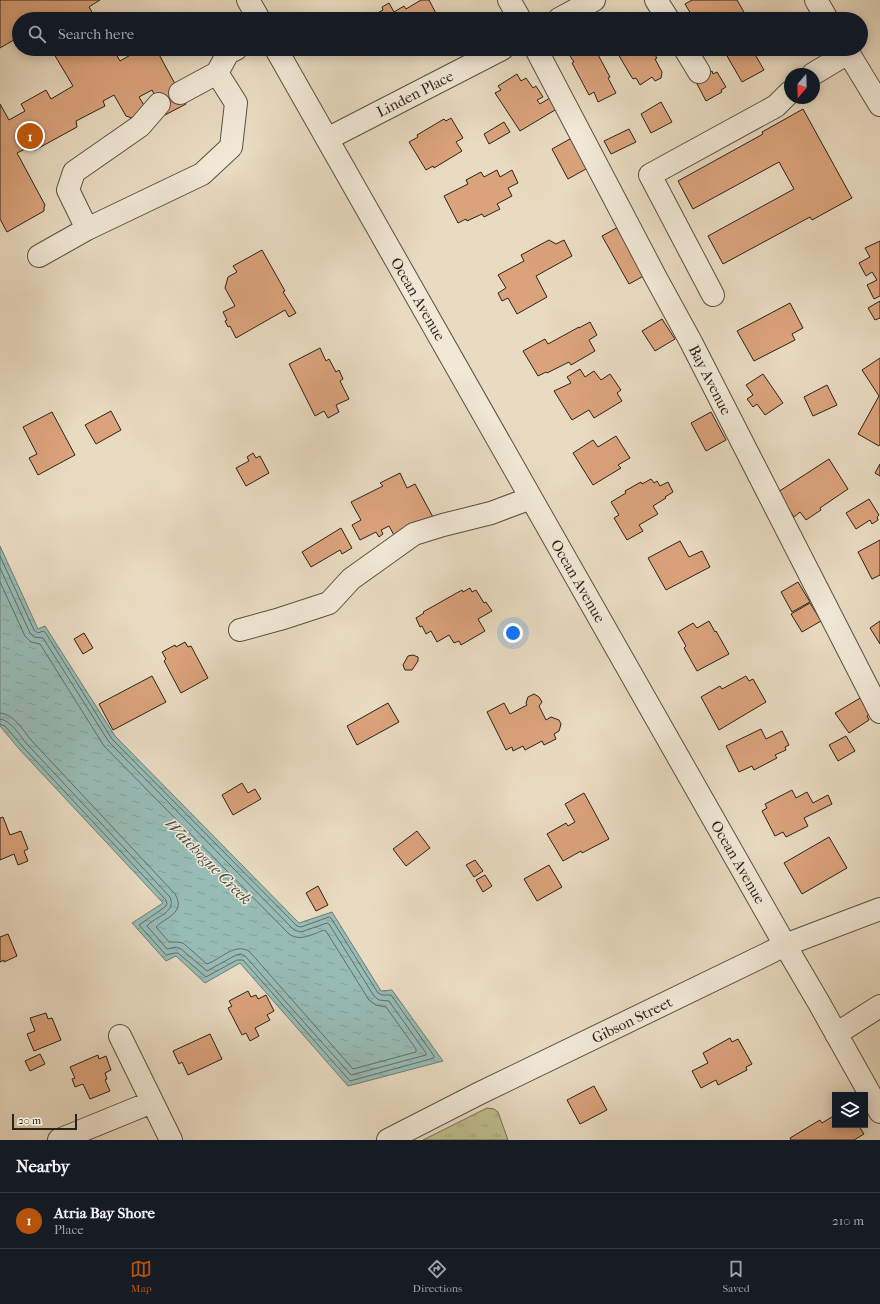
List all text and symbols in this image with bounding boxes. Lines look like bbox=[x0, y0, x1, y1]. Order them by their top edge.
search box bbox=[12, 12, 868, 56]
icon: search bbox=[26, 23, 48, 45]
text: Search here bbox=[58, 25, 134, 43]
street label: Linden Place bbox=[374, 67, 457, 121]
north arrow bbox=[784, 68, 820, 104]
pin: 1 bbox=[17, 121, 43, 151]
street label: Ocean Avenue bbox=[387, 254, 449, 344]
street label: Bay Avenue bbox=[685, 342, 736, 418]
street label: Ocean Avenue bbox=[547, 536, 609, 626]
your location bbox=[503, 623, 523, 643]
water label: Watchogue Creek bbox=[161, 814, 256, 909]
street label: Ocean Avenue bbox=[707, 817, 769, 907]
street label: Gibson Street bbox=[589, 992, 676, 1047]
map controls bbox=[832, 1092, 868, 1128]
button: layers bbox=[832, 1092, 868, 1128]
scale bar bbox=[12, 1112, 77, 1131]
text: 20 m bbox=[18, 1114, 41, 1127]
text: Nearby bbox=[16, 1156, 70, 1176]
text: Atria Bay Shore bbox=[54, 1204, 155, 1222]
text: 1 bbox=[27, 1213, 31, 1228]
text: 210 m bbox=[832, 1213, 864, 1228]
text: Place bbox=[54, 1222, 84, 1237]
tab: Map bbox=[130, 1258, 152, 1295]
tab: Directions bbox=[413, 1258, 462, 1295]
tab: Saved bbox=[722, 1258, 750, 1295]

